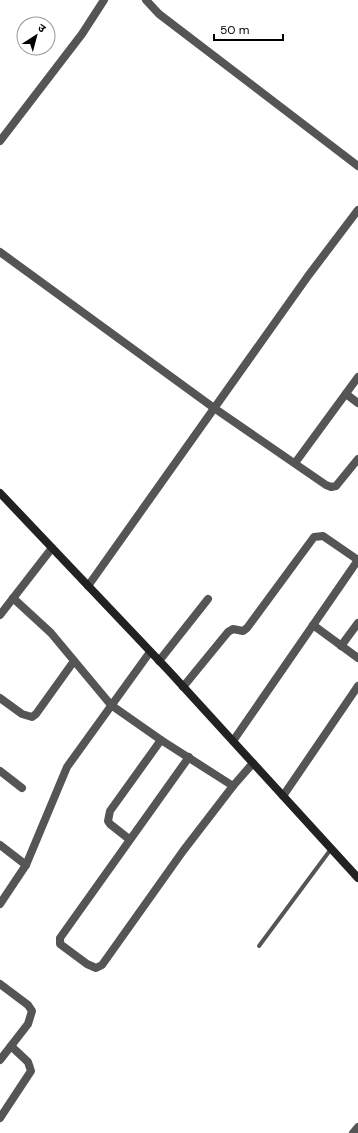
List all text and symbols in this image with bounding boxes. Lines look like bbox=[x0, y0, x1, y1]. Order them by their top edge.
north arrow bbox=[16, 16, 56, 56]
scale bar bbox=[214, 16, 283, 42]
text: उ bbox=[35, 20, 49, 36]
text: 50 m bbox=[220, 22, 249, 38]

